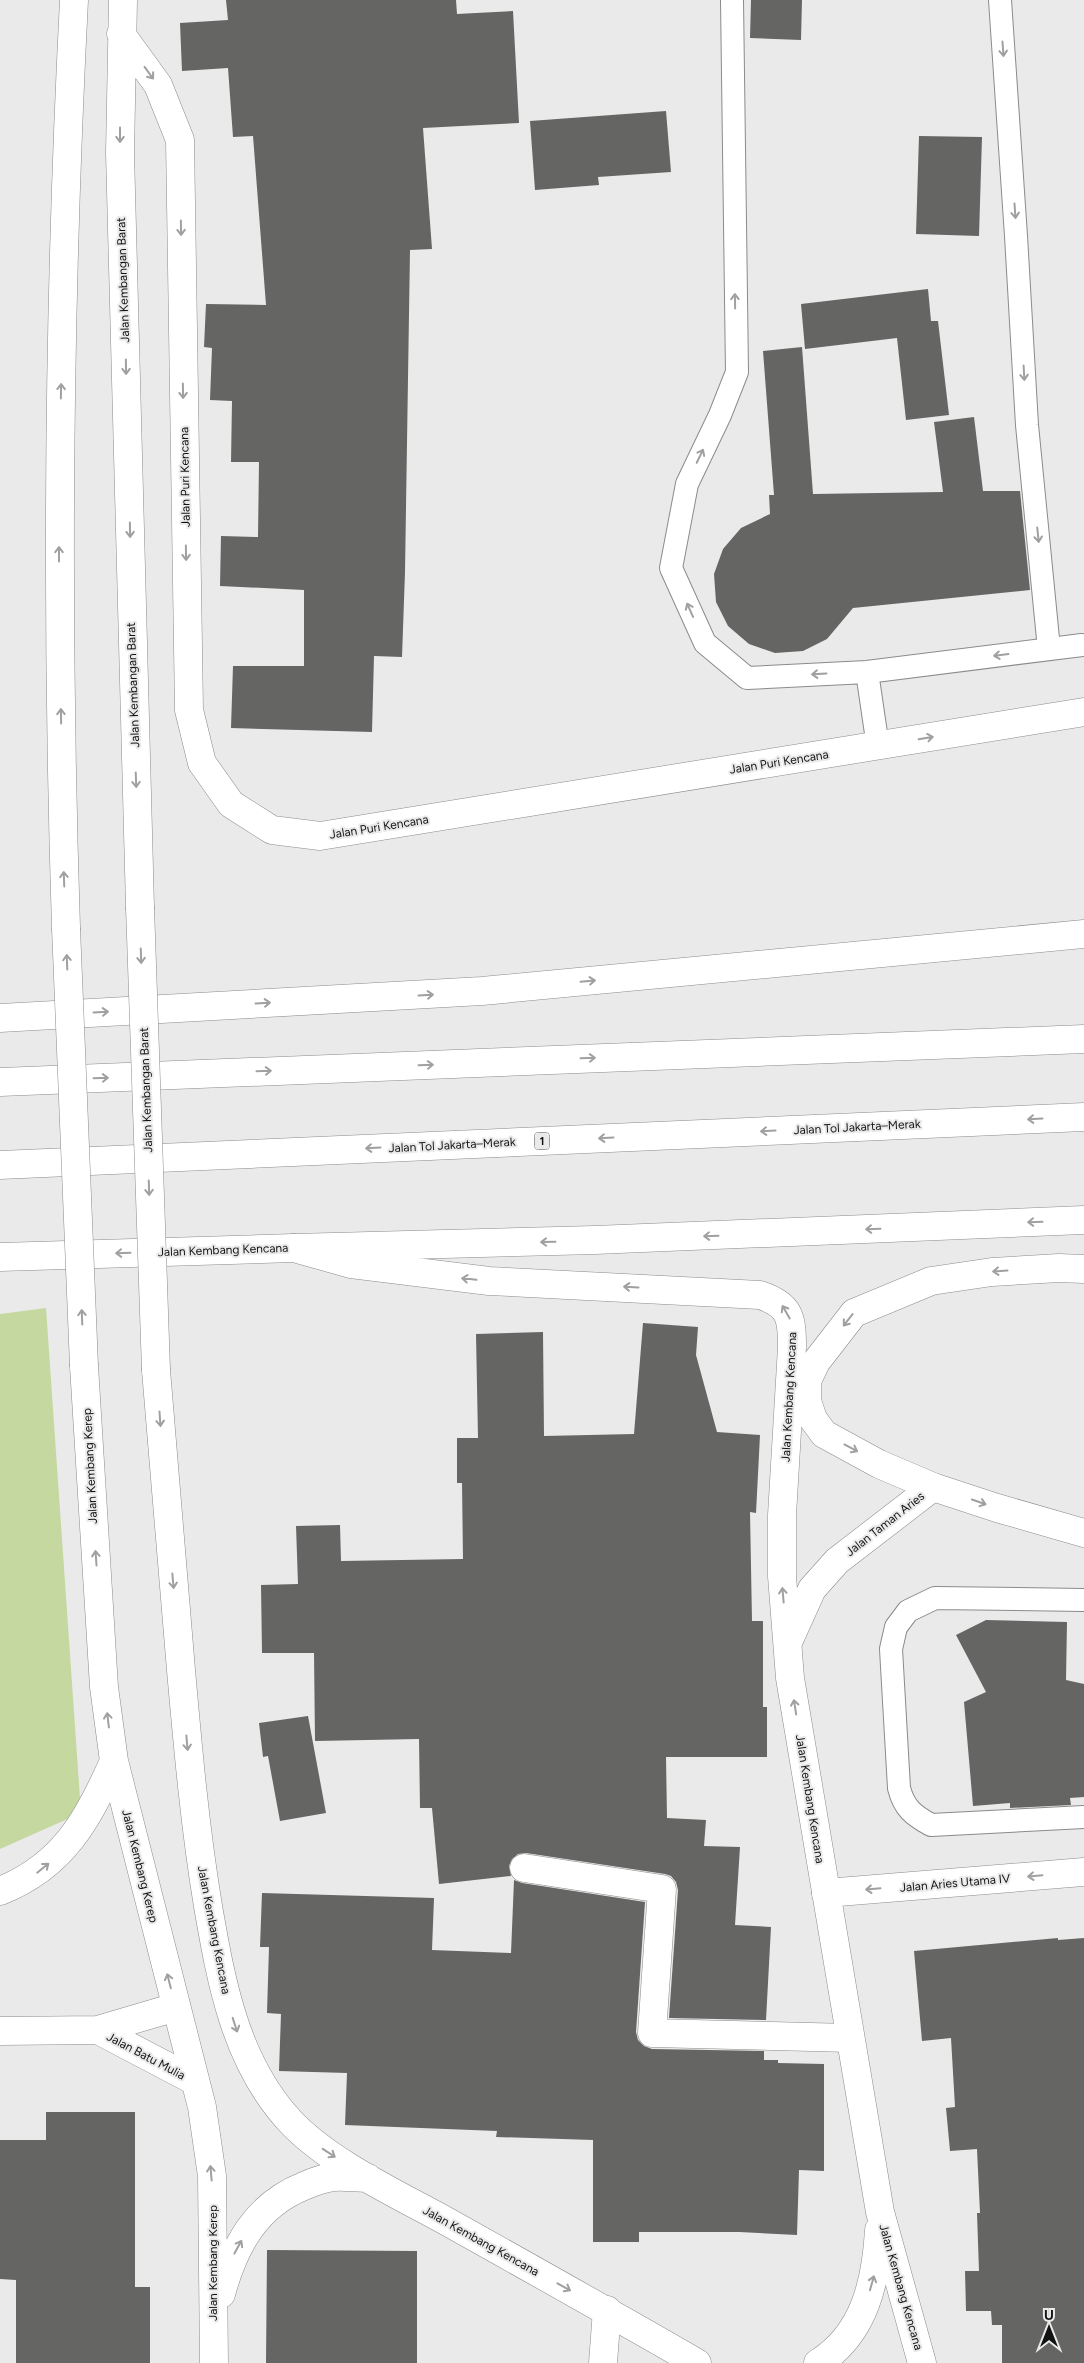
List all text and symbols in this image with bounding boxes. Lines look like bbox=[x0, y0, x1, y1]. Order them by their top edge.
one-way arrow bbox=[998, 40, 1008, 56]
one-way arrow bbox=[144, 66, 155, 79]
one-way arrow bbox=[115, 126, 125, 143]
one-way arrow bbox=[1010, 202, 1019, 218]
street label: Jalan Kembangan Barat bbox=[114, 217, 132, 343]
one-way arrow bbox=[176, 220, 185, 236]
one-way arrow bbox=[731, 294, 740, 310]
one-way arrow bbox=[121, 359, 130, 375]
one-way arrow bbox=[1019, 365, 1028, 381]
one-way arrow bbox=[178, 382, 188, 399]
one-way arrow bbox=[56, 384, 66, 400]
street label: Jalan Puri Kencana bbox=[177, 427, 193, 527]
one-way arrow bbox=[696, 449, 706, 464]
one-way arrow bbox=[125, 522, 134, 538]
one-way arrow bbox=[1033, 527, 1042, 543]
one-way arrow bbox=[181, 545, 191, 561]
one-way arrow bbox=[54, 546, 64, 562]
one-way arrow bbox=[685, 603, 695, 618]
street label: Jalan Kembangan Barat bbox=[124, 622, 142, 748]
one-way arrow bbox=[993, 650, 1009, 660]
one-way arrow bbox=[811, 670, 827, 679]
one-way arrow bbox=[56, 709, 66, 725]
one-way arrow bbox=[917, 733, 933, 743]
street label: Jalan Puri Kencana bbox=[729, 747, 829, 777]
one-way arrow bbox=[131, 771, 141, 787]
street label: Jalan Puri Kencana bbox=[329, 812, 429, 842]
one-way arrow bbox=[60, 871, 69, 887]
one-way arrow bbox=[137, 948, 146, 964]
one-way arrow bbox=[63, 954, 72, 970]
one-way arrow bbox=[579, 977, 595, 986]
one-way arrow bbox=[417, 990, 433, 999]
one-way arrow bbox=[255, 999, 271, 1008]
one-way arrow bbox=[93, 1008, 109, 1017]
street label: Jalan Kembangan Barat bbox=[137, 1027, 155, 1153]
one-way arrow bbox=[580, 1054, 596, 1063]
one-way arrow bbox=[418, 1060, 434, 1070]
one-way arrow bbox=[255, 1067, 271, 1076]
one-way arrow bbox=[92, 1073, 109, 1083]
one-way arrow bbox=[1028, 1115, 1044, 1124]
street label: Jalan Tol Jakarta–Merak bbox=[793, 1117, 921, 1137]
one-way arrow bbox=[760, 1126, 776, 1136]
road number: 1 bbox=[534, 1132, 550, 1150]
one-way arrow bbox=[598, 1134, 614, 1143]
street label: Jalan Tol Jakarta–Merak bbox=[388, 1135, 516, 1155]
one-way arrow bbox=[366, 1144, 382, 1153]
one-way arrow bbox=[145, 1180, 154, 1196]
one-way arrow bbox=[1028, 1218, 1044, 1227]
one-way arrow bbox=[865, 1224, 882, 1234]
one-way arrow bbox=[703, 1231, 719, 1240]
one-way arrow bbox=[540, 1237, 556, 1246]
street label: Jalan Kembang Kencana bbox=[158, 1241, 288, 1259]
one-way arrow bbox=[115, 1248, 132, 1258]
one-way arrow bbox=[993, 1267, 1009, 1276]
one-way arrow bbox=[461, 1274, 477, 1284]
one-way arrow bbox=[623, 1283, 639, 1292]
one-way arrow bbox=[781, 1306, 791, 1320]
one-way arrow bbox=[78, 1309, 87, 1325]
one-way arrow bbox=[843, 1313, 854, 1326]
street label: Jalan Kembang Kencana bbox=[779, 1331, 799, 1463]
street label: Jalan Kembang Kerep bbox=[80, 1408, 100, 1524]
one-way arrow bbox=[155, 1411, 164, 1427]
one-way arrow bbox=[843, 1444, 858, 1453]
street label: Jalan Taman Aries bbox=[843, 1489, 927, 1559]
one-way arrow bbox=[971, 1498, 986, 1507]
one-way arrow bbox=[92, 1551, 101, 1567]
one-way arrow bbox=[168, 1573, 178, 1589]
one-way arrow bbox=[778, 1587, 788, 1603]
one-way arrow bbox=[790, 1699, 800, 1715]
one-way arrow bbox=[103, 1713, 113, 1729]
street label: Jalan Kembang Kencana bbox=[793, 1733, 827, 1865]
one-way arrow bbox=[182, 1734, 192, 1750]
street label: Jalan Kembang Kerep bbox=[119, 1808, 161, 1924]
one-way arrow bbox=[36, 1862, 49, 1873]
street label: Jalan Kembang Kencana bbox=[195, 1865, 233, 1995]
street label: Jalan Aries Utama IV bbox=[899, 1871, 1011, 1895]
one-way arrow bbox=[1028, 1872, 1044, 1881]
one-way arrow bbox=[866, 1884, 882, 1894]
one-way arrow bbox=[164, 1973, 173, 1989]
one-way arrow bbox=[231, 2017, 241, 2033]
street label: Jalan Batu Mulia bbox=[104, 2029, 188, 2083]
one-way arrow bbox=[322, 2148, 336, 2158]
one-way arrow bbox=[206, 2166, 216, 2182]
street label: Jalan Kembang Kencana bbox=[421, 2203, 541, 2279]
street label: Jalan Kembang Kerep bbox=[206, 2205, 220, 2321]
street label: Jalan Kembang Kencana bbox=[876, 2222, 926, 2352]
one-way arrow bbox=[234, 2241, 244, 2255]
one-way arrow bbox=[868, 2275, 878, 2291]
one-way arrow bbox=[556, 2283, 571, 2292]
north arrow bbox=[1024, 2303, 1074, 2353]
text: U bbox=[1044, 2307, 1054, 2324]

